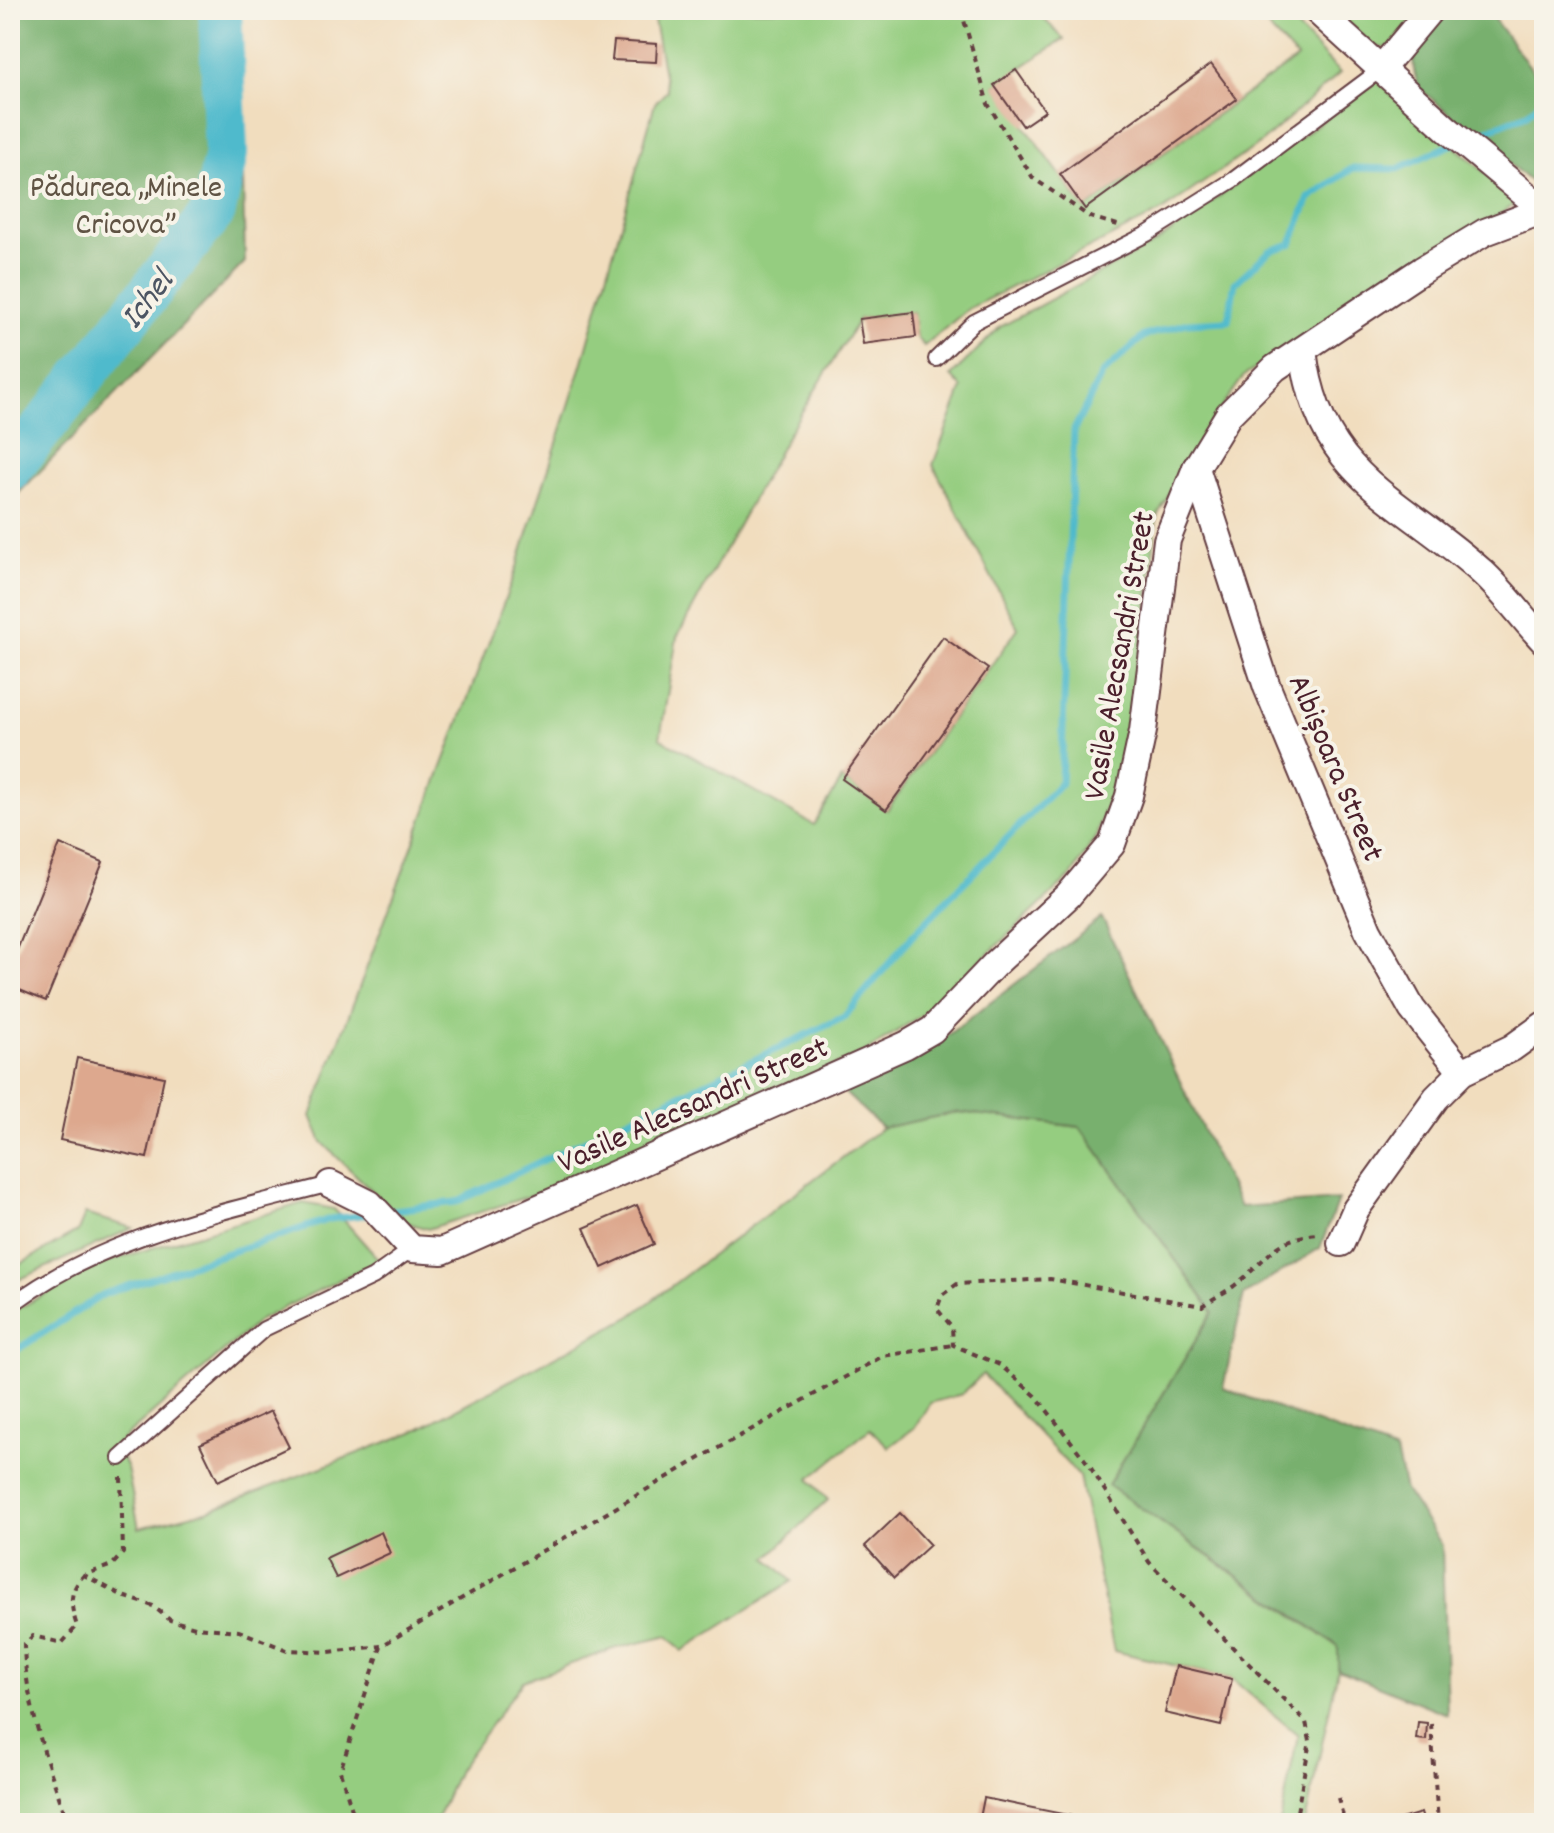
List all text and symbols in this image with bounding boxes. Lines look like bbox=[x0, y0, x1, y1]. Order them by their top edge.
park label: Pădurea „Minele Cricova” bbox=[30, 167, 222, 250]
water label: Ichel bbox=[111, 259, 190, 341]
street label: Vasile Alecsandri Street bbox=[1074, 508, 1170, 804]
street label: Albișoara Street bbox=[1273, 668, 1394, 870]
street label: Vasile Alecsandri Street bbox=[551, 1027, 837, 1188]

